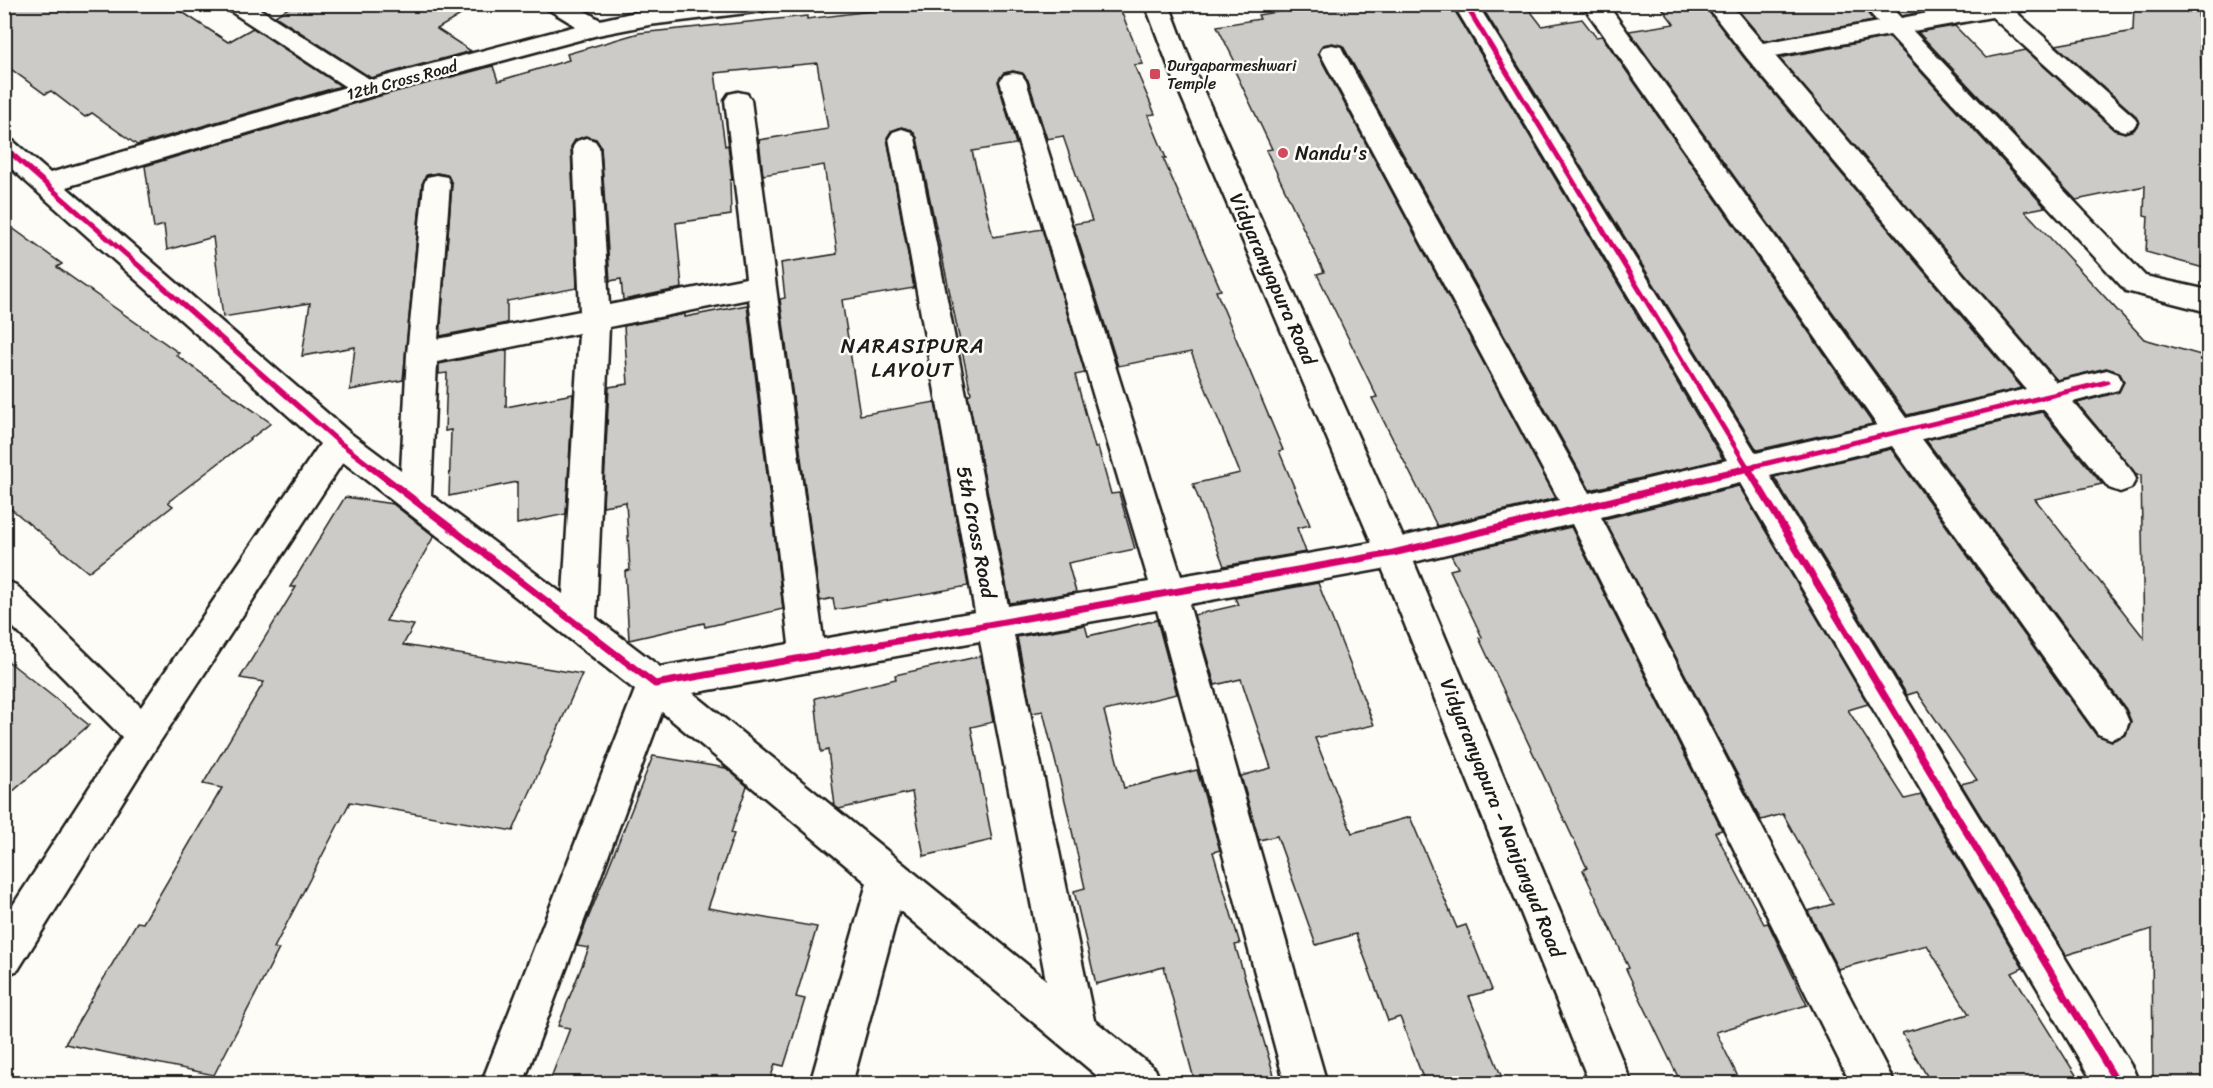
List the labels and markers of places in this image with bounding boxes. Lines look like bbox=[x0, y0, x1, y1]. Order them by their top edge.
place label: Durgaparmeshwari Temple bbox=[1167, 51, 1297, 98]
marker: Durgaparmeshwari Temple bbox=[1148, 67, 1162, 81]
place label: Nandu's bbox=[1295, 136, 1367, 171]
marker: Nandu's bbox=[1276, 146, 1290, 160]

